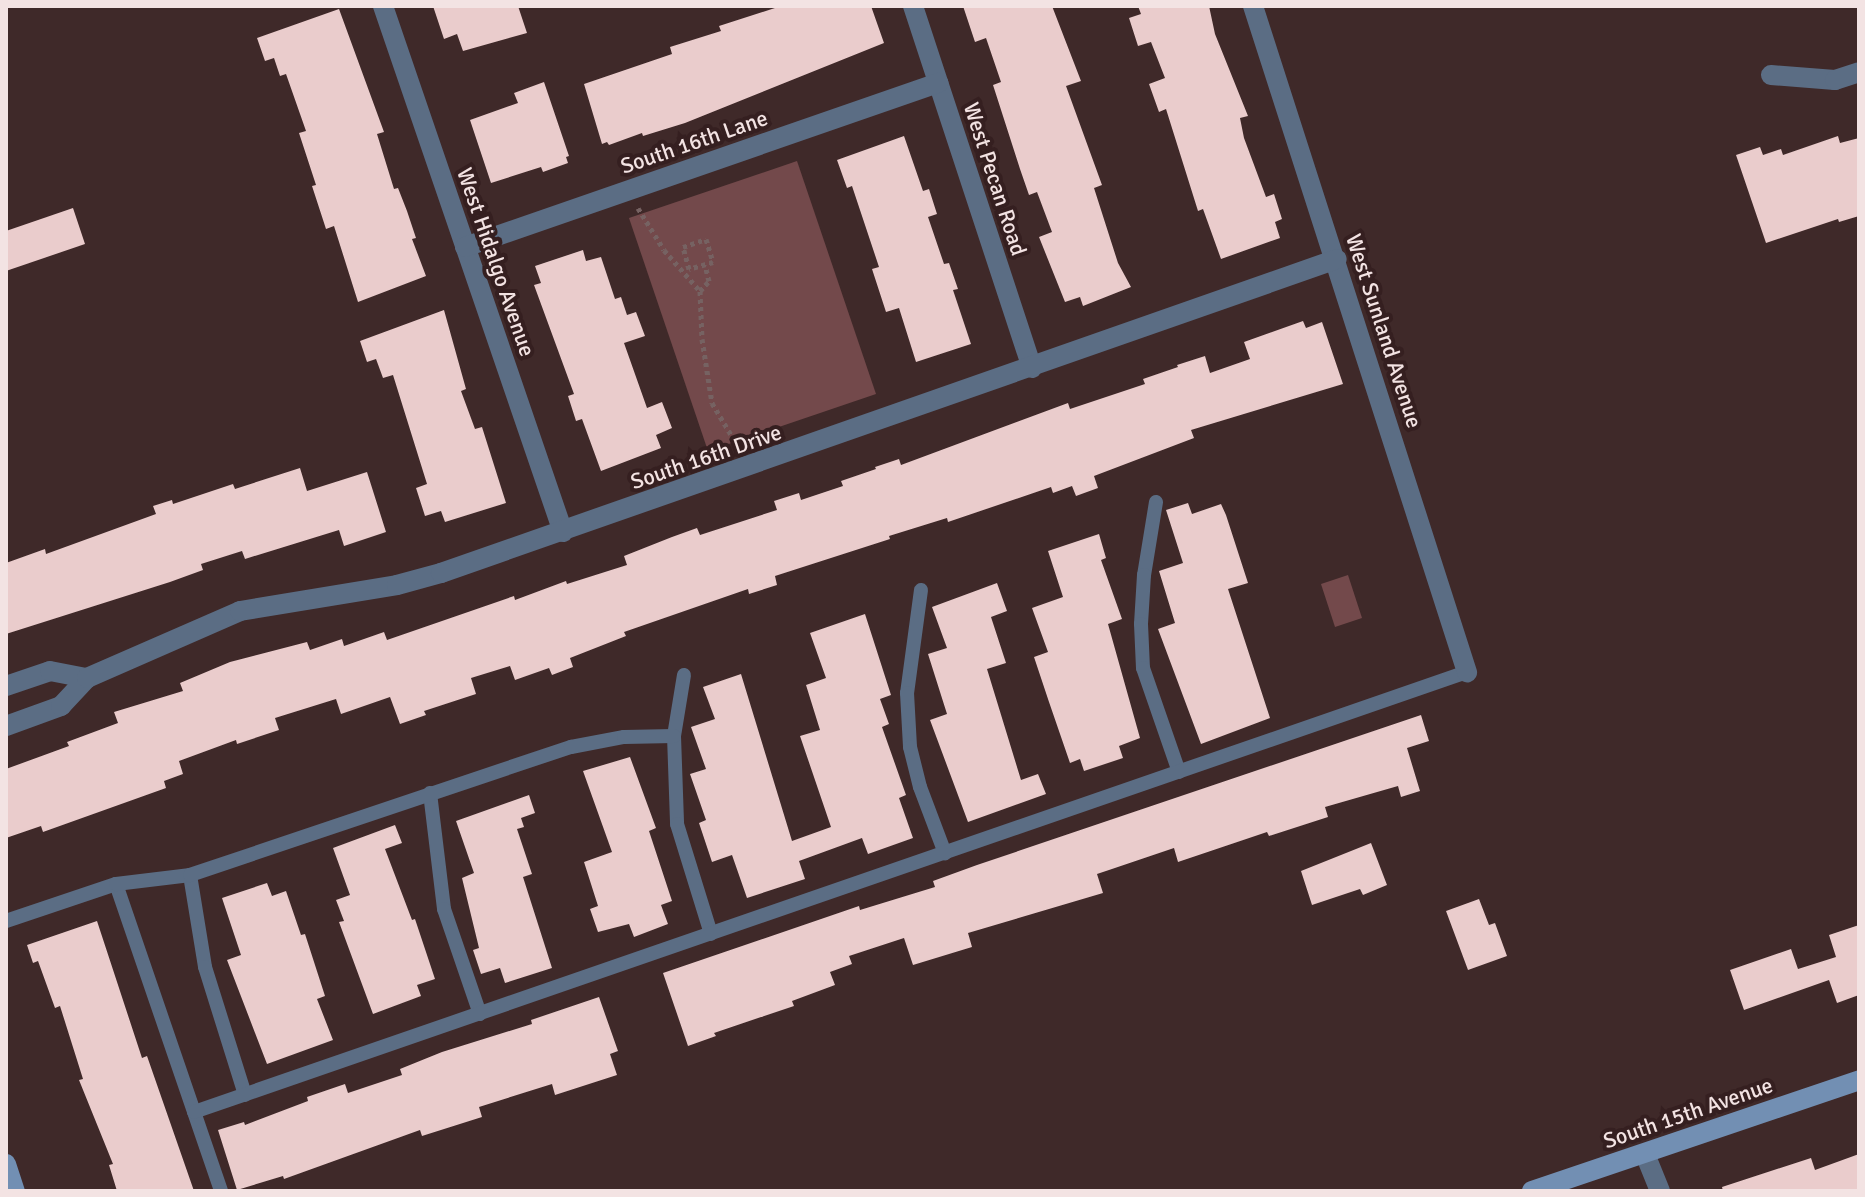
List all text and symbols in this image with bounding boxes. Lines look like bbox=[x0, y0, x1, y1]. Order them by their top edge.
street label: West Pecan Road bbox=[958, 99, 1032, 259]
street label: South 16th Lane bbox=[617, 104, 771, 180]
street label: West Hidalgo Avenue bbox=[451, 164, 541, 360]
street label: West Sunland Avenue bbox=[1340, 231, 1428, 431]
street label: South 16th Drive bbox=[627, 419, 785, 495]
street label: South 15th Avenue bbox=[1600, 1072, 1776, 1154]

